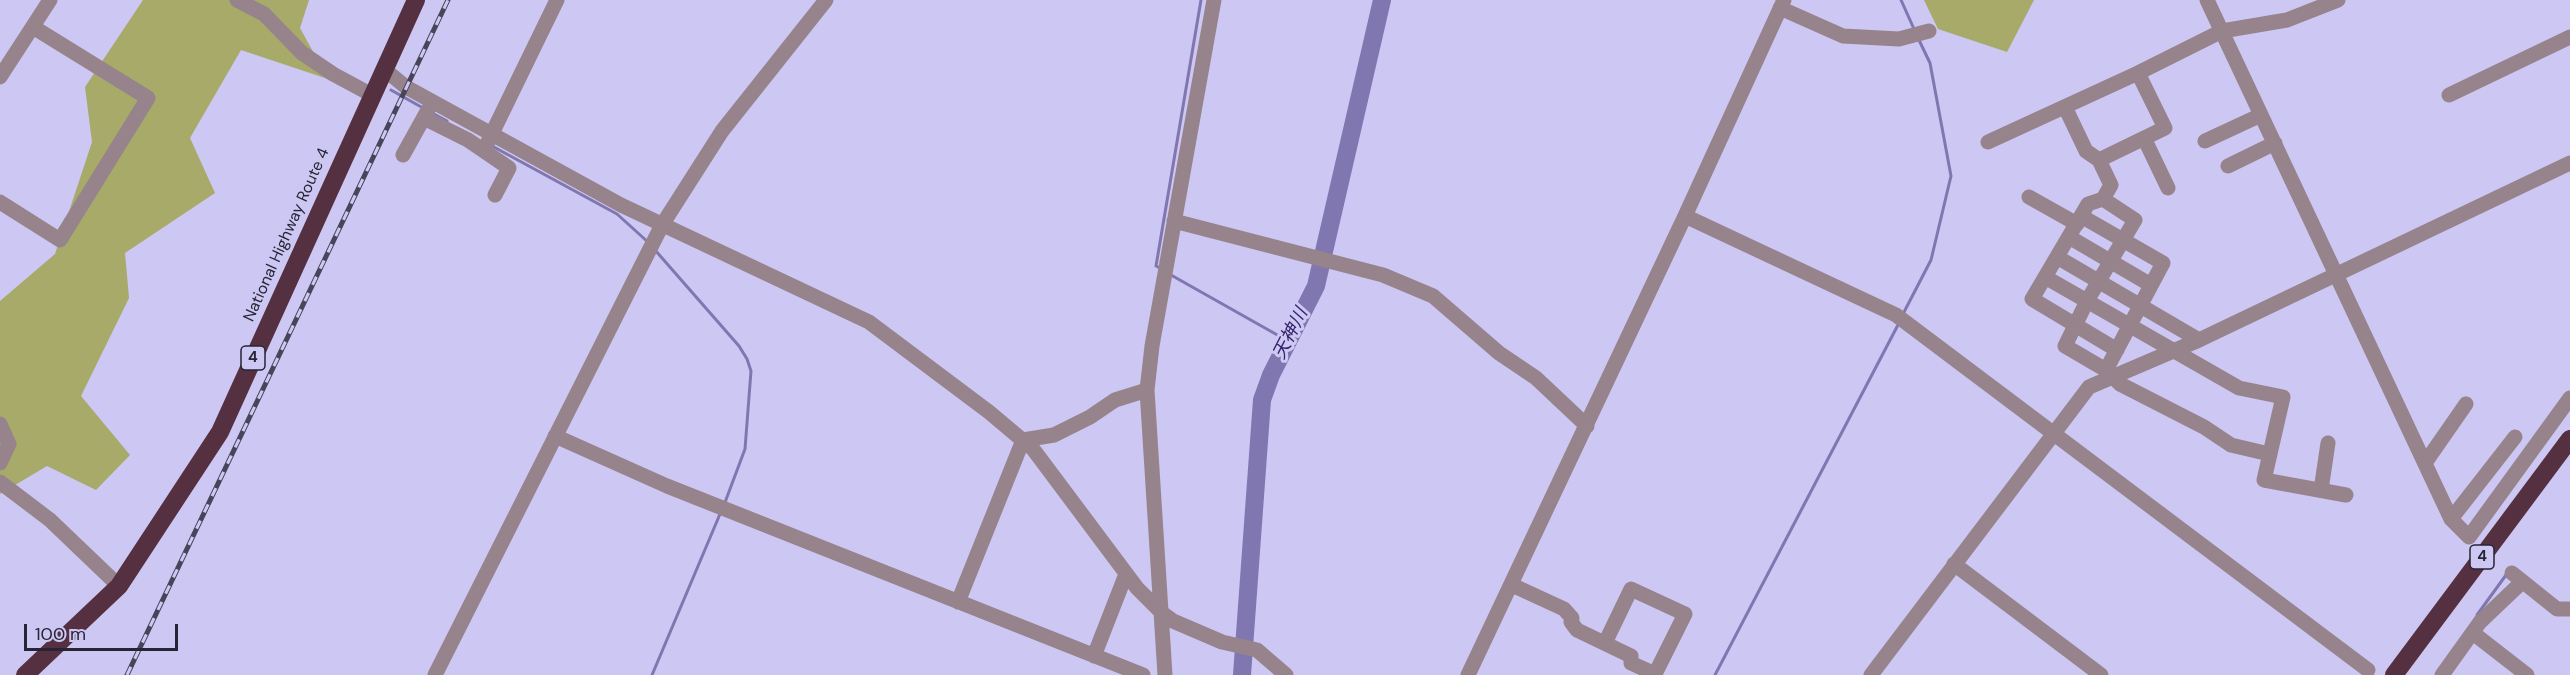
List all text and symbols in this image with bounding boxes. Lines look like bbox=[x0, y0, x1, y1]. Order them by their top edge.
street label: National Highway Route 4 bbox=[240, 145, 334, 325]
water label: 天神川 bbox=[1269, 305, 1313, 363]
road number: 4 bbox=[241, 346, 265, 370]
road number: 4 bbox=[2470, 545, 2494, 569]
scale bar bbox=[27, 612, 182, 650]
text: 100 m bbox=[35, 622, 86, 646]

